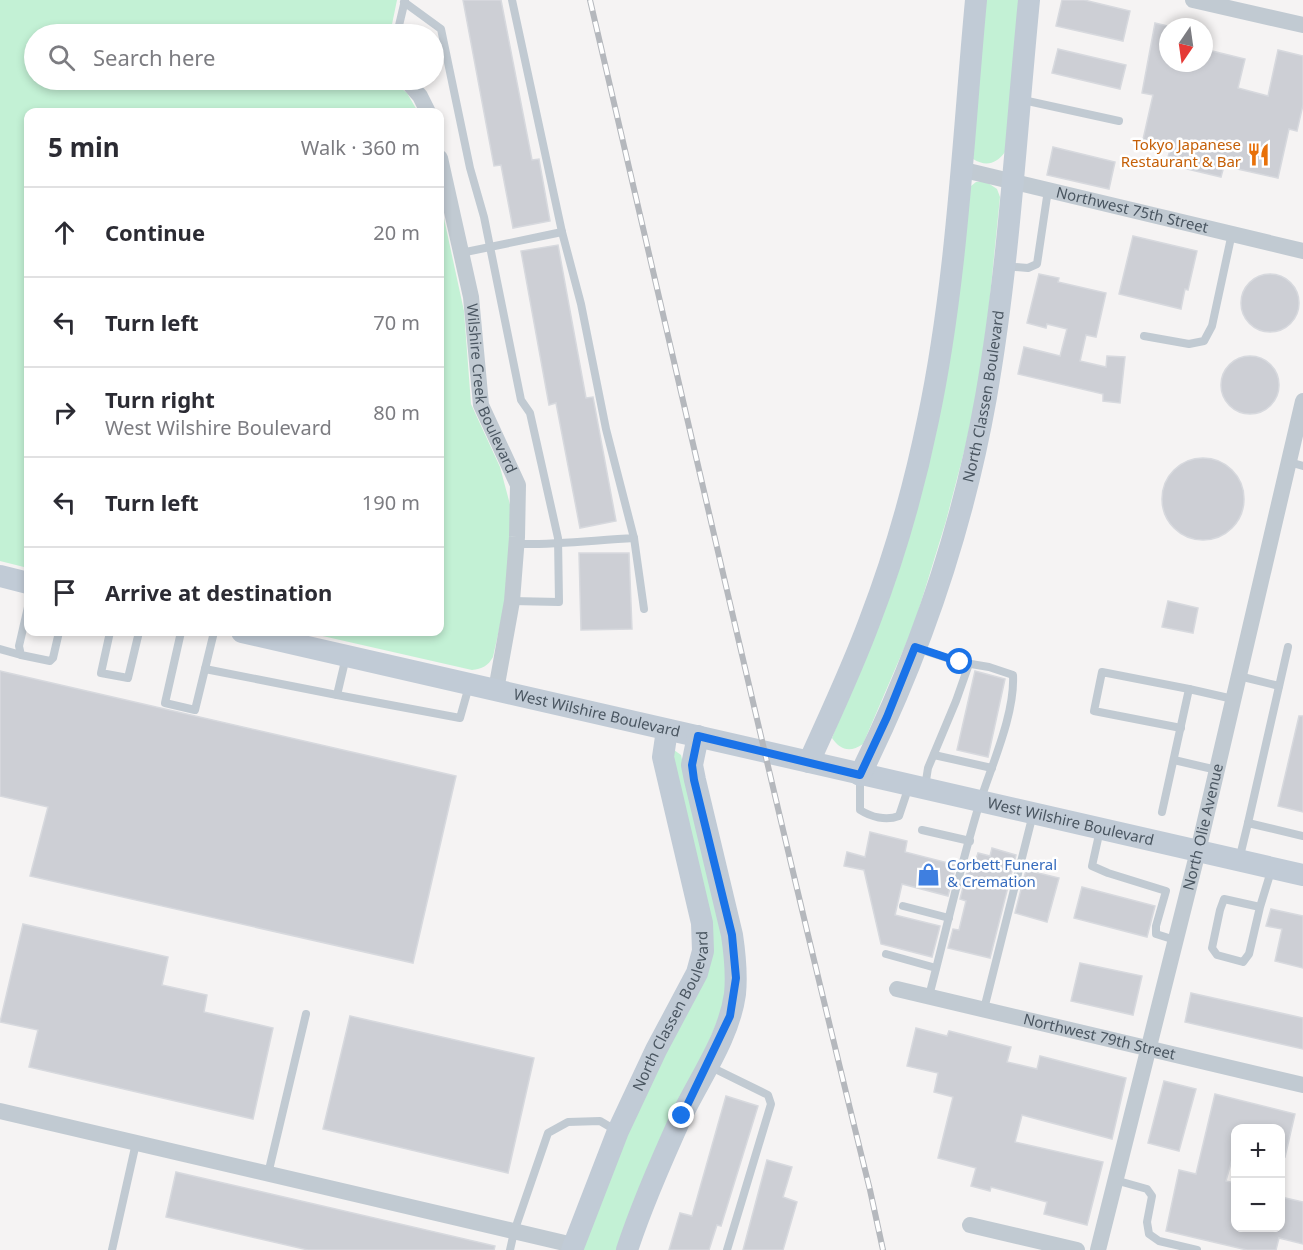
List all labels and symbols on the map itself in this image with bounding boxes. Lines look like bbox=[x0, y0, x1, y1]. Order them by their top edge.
north arrow bbox=[1159, 18, 1213, 72]
place label: Tokyo Japanese Restaurant & Bar bbox=[1121, 134, 1241, 171]
restaurant icon: Tokyo Japanese Restaurant & Bar bbox=[1246, 141, 1272, 167]
street label: Northwest 75th Street bbox=[1054, 181, 1211, 237]
street label: Wilshire Creek Boulevard bbox=[463, 303, 522, 476]
street label: North Classen Boulevard bbox=[957, 309, 1008, 484]
route start bbox=[946, 648, 972, 674]
street label: West Wilshire Boulevard bbox=[512, 684, 682, 741]
street label: North Olie Avenue bbox=[1178, 761, 1227, 892]
street label: West Wilshire Boulevard bbox=[986, 792, 1156, 850]
place label: Corbett Funeral & Cremation bbox=[947, 854, 1057, 891]
shop icon: Corbett Funeral & Cremation bbox=[916, 861, 942, 887]
street label: North Classen Boulevard bbox=[627, 931, 712, 1094]
street label: Northwest 79th Street bbox=[1021, 1008, 1178, 1064]
route end bbox=[668, 1102, 694, 1128]

